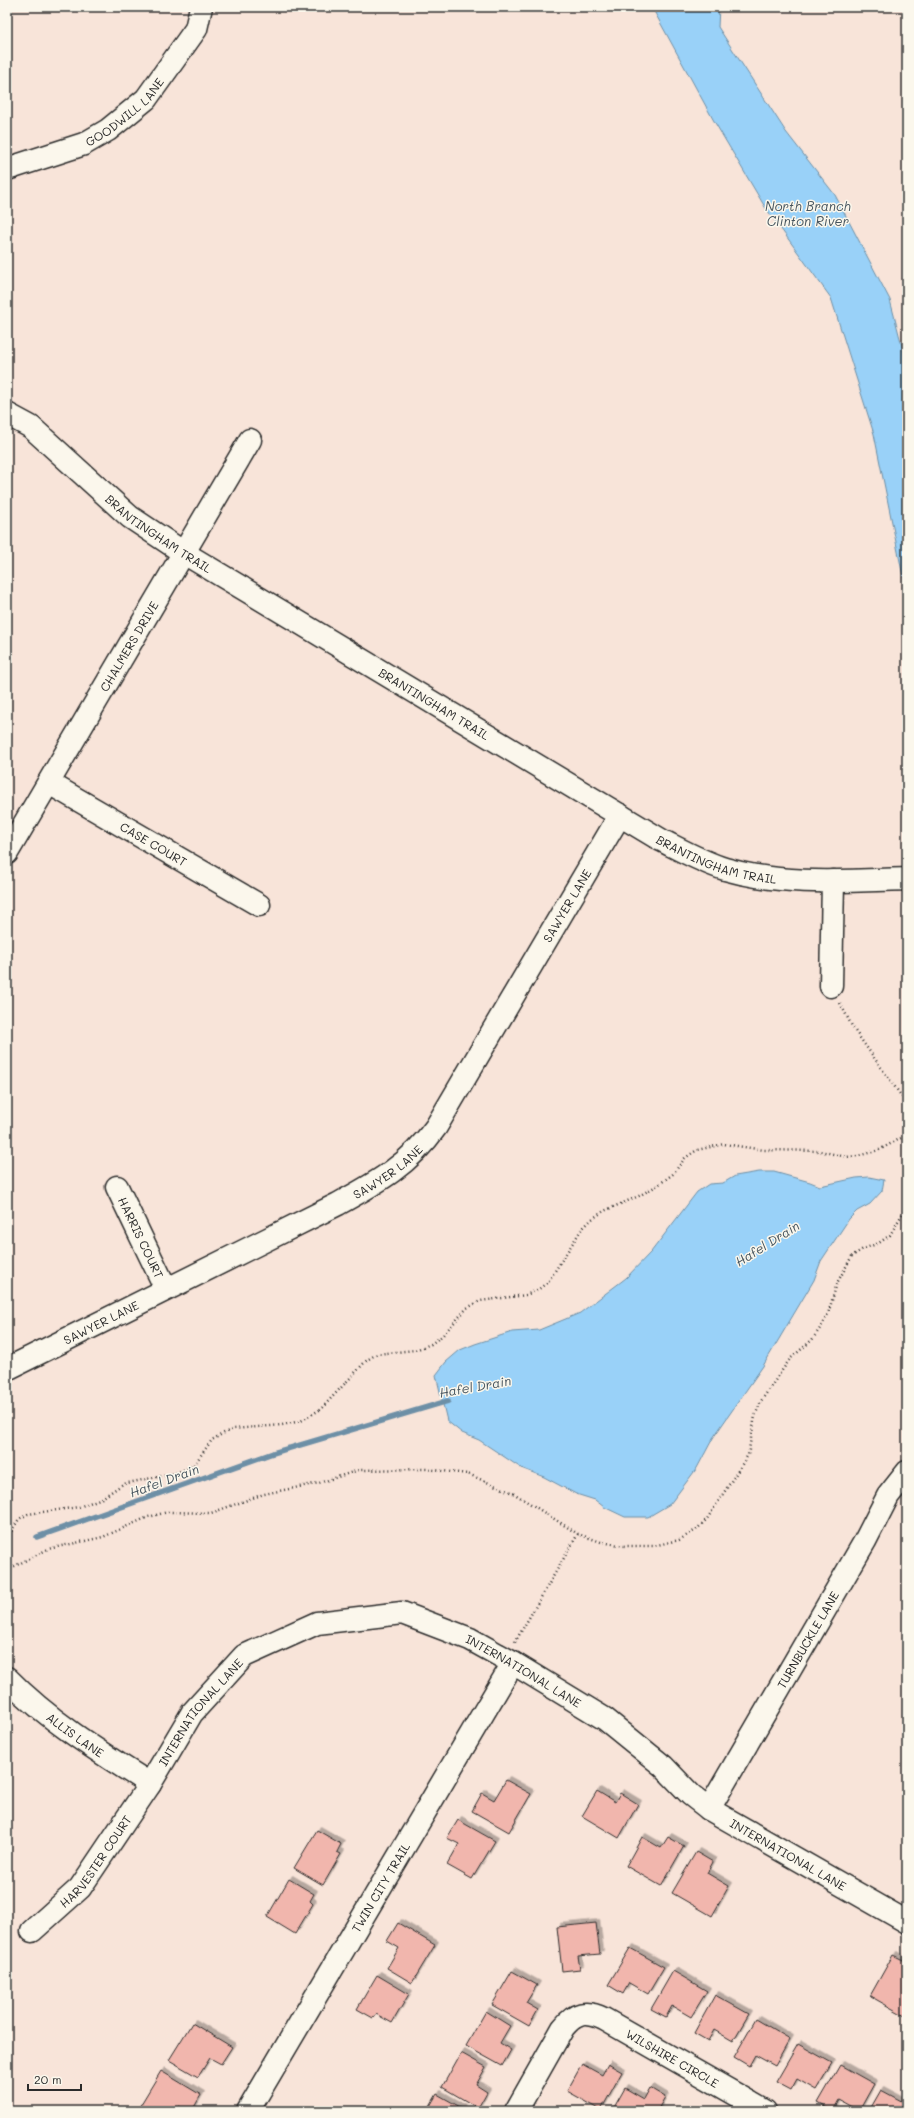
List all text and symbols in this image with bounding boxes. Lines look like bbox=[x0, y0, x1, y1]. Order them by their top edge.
street label: GOODWILL LANE bbox=[82, 74, 167, 150]
water label: North Branch Clinton River bbox=[765, 197, 851, 229]
street label: BRANTINGHAM TRAIL bbox=[102, 491, 216, 576]
street label: CHALMERS DRIVE bbox=[96, 598, 162, 694]
street label: BRANTINGHAM TRAIL bbox=[376, 664, 493, 743]
street label: CASE COURT bbox=[117, 818, 190, 870]
street label: BRANTINGHAM TRAIL bbox=[653, 831, 778, 887]
street label: SAWYER LANE bbox=[539, 866, 595, 945]
street label: SAWYER LANE bbox=[350, 1141, 426, 1202]
street label: HARRIS COURT bbox=[115, 1194, 168, 1281]
water label: Hafel Drain bbox=[732, 1217, 802, 1269]
street label: SAWYER LANE bbox=[61, 1297, 141, 1348]
water label: Hafel Drain bbox=[438, 1371, 512, 1401]
water label: Hafel Drain bbox=[127, 1460, 201, 1500]
street label: TURNBUCKLE LANE bbox=[773, 1588, 842, 1691]
street label: INTERNATIONAL LANE bbox=[464, 1630, 584, 1711]
street label: INTERNATIONAL LANE bbox=[154, 1655, 246, 1769]
street label: ALLIS LANE bbox=[43, 1709, 107, 1761]
street label: HARVESTER COURT bbox=[56, 1812, 135, 1911]
street label: INTERNATIONAL LANE bbox=[727, 1815, 850, 1894]
street label: TWIN CITY TRAIL bbox=[348, 1839, 414, 1935]
street label: WILSHIRE CIRCLE bbox=[623, 2025, 722, 2091]
scale bar bbox=[28, 2066, 81, 2092]
text: 20 m bbox=[34, 2071, 62, 2087]

